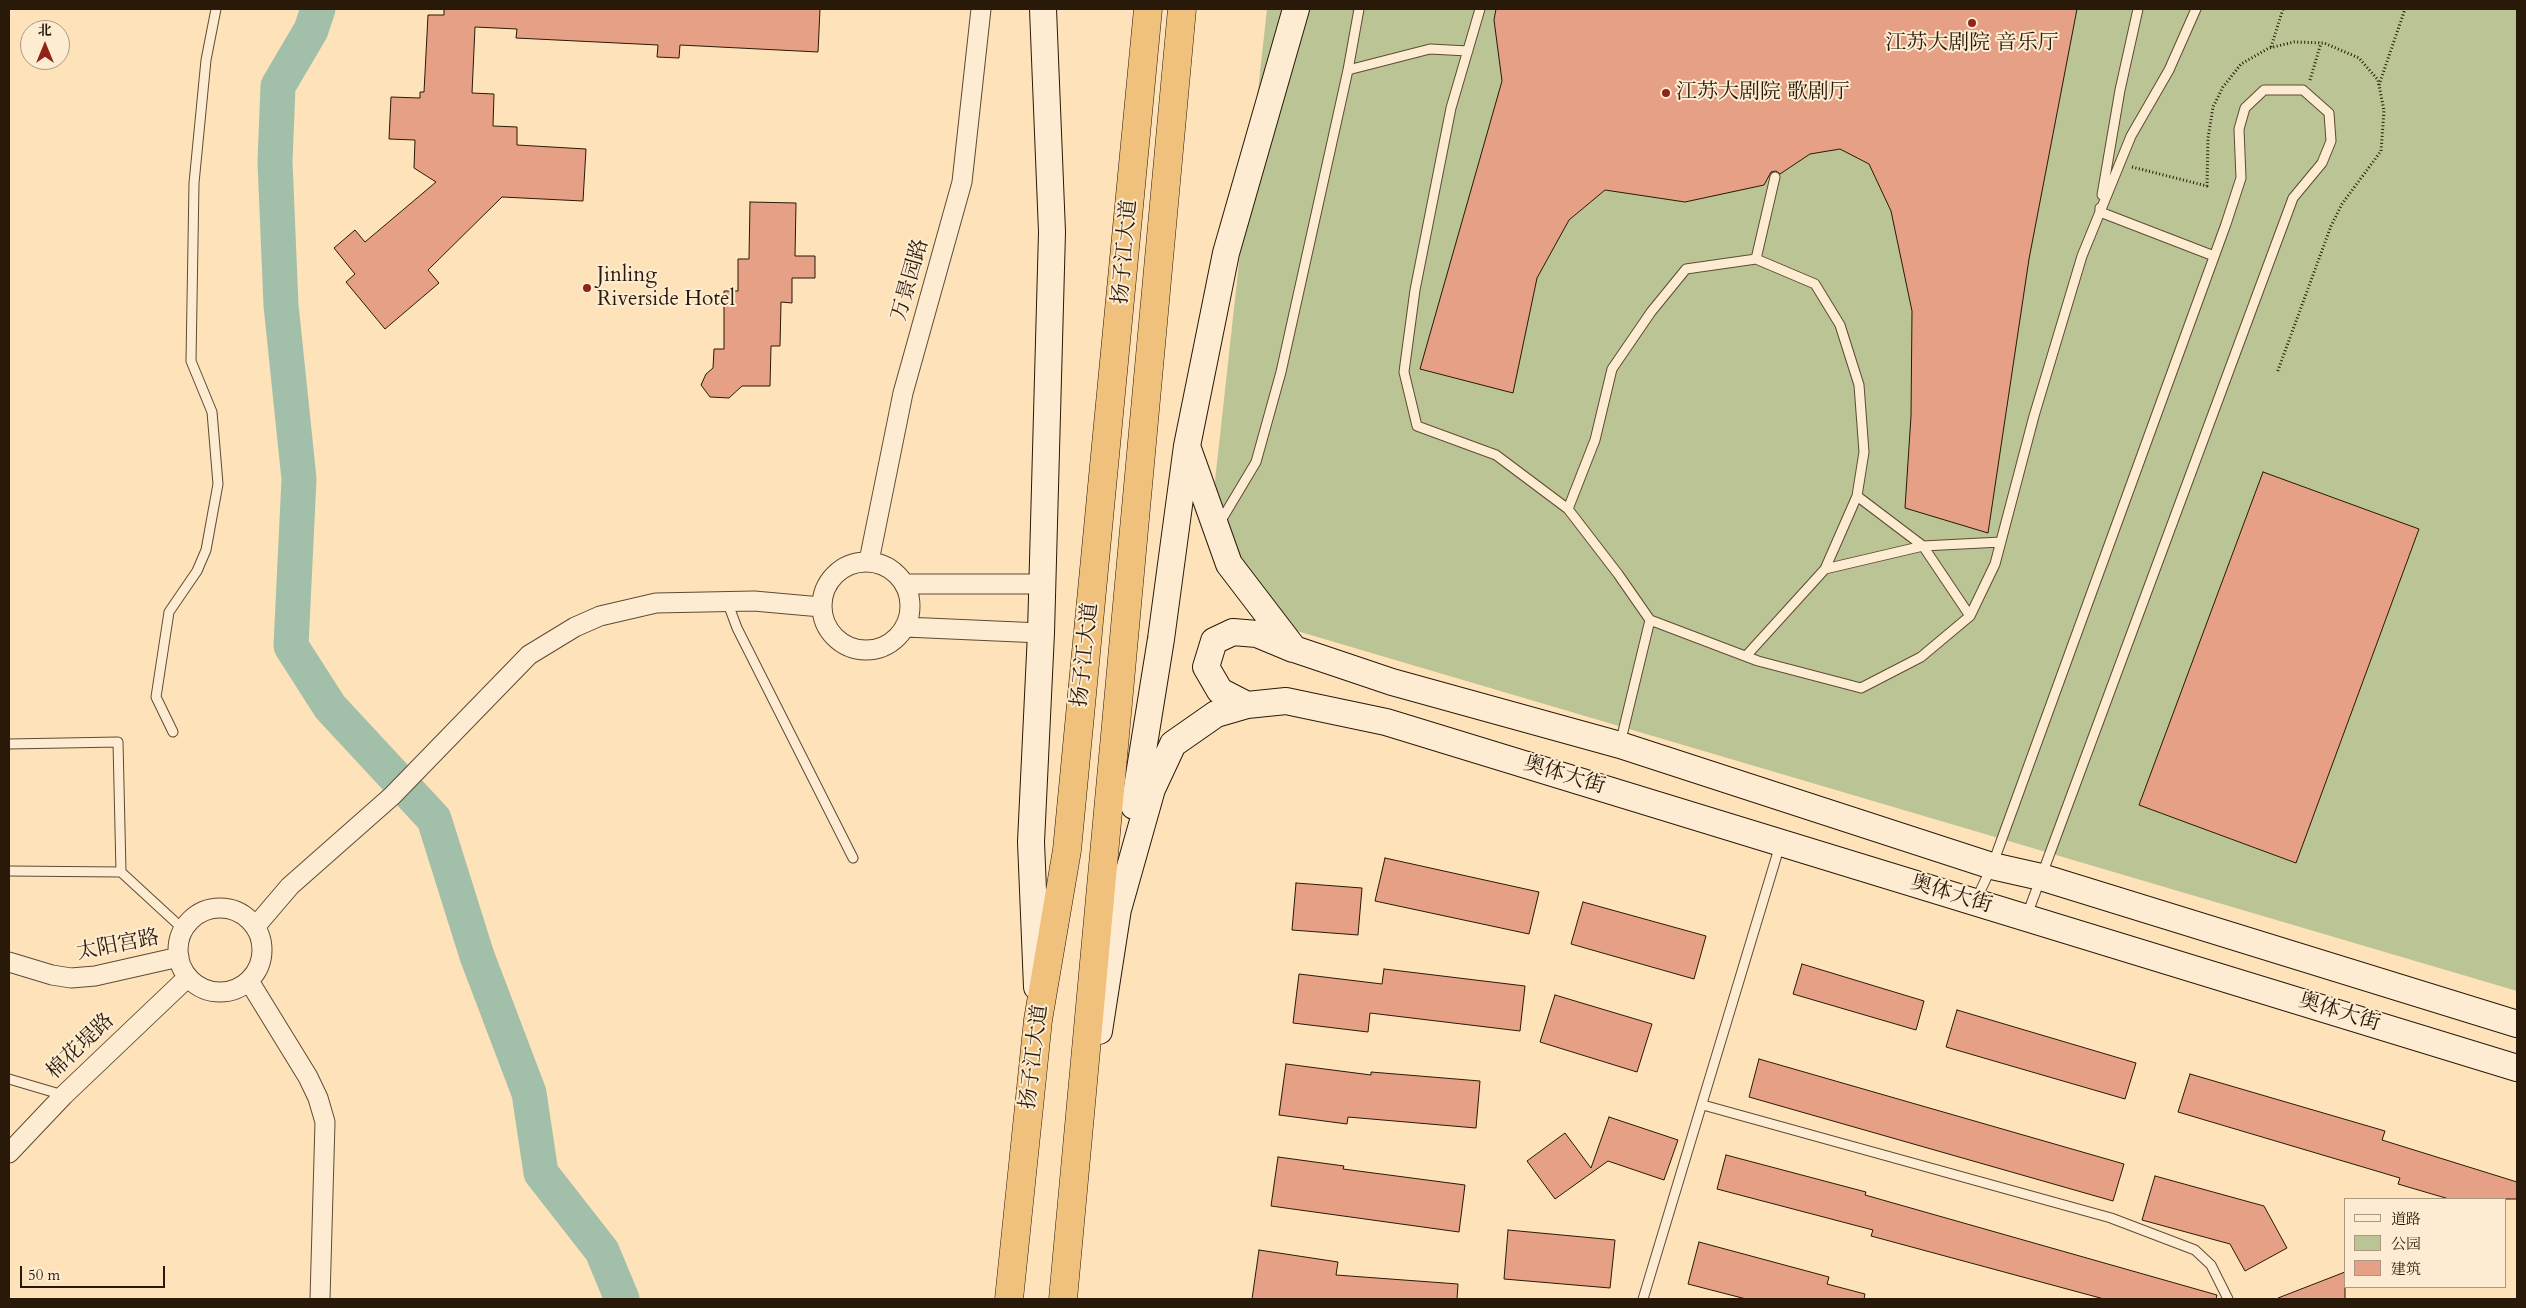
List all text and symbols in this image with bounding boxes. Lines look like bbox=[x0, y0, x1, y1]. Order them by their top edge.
marker: 江苏大剧院 音乐厅 bbox=[1966, 17, 1978, 29]
north arrow bbox=[20, 20, 70, 70]
text: 北 bbox=[38, 21, 52, 40]
place label: 江苏大剧院 音乐厅 bbox=[1885, 31, 2059, 57]
place label: 江苏大剧院 歌剧厅 bbox=[1676, 80, 1850, 106]
marker: 江苏大剧院 歌剧厅 bbox=[1660, 87, 1672, 99]
street label: 扬子江大道 bbox=[1109, 199, 1143, 305]
street label: 万景园路 bbox=[887, 236, 935, 324]
place label: Jinling Riverside Hotel bbox=[597, 263, 735, 313]
marker: Jinling Riverside Hotel bbox=[581, 282, 593, 294]
street label: 扬子江大道 bbox=[1068, 601, 1104, 709]
street label: 奥体大街 bbox=[1520, 752, 1608, 800]
street label: 奥体大街 bbox=[1907, 871, 1995, 919]
street label: 太阳宫路 bbox=[74, 926, 162, 966]
street label: 奥体大街 bbox=[2295, 989, 2383, 1037]
street label: 扬子江大道 bbox=[1016, 1003, 1054, 1111]
street label: 棉花堤路 bbox=[42, 1009, 120, 1085]
legend bbox=[2344, 1198, 2506, 1288]
text: 道路 bbox=[2391, 1209, 2421, 1229]
text: 公园 bbox=[2391, 1234, 2421, 1254]
scale bar bbox=[22, 1256, 168, 1288]
text: 建筑 bbox=[2391, 1259, 2421, 1279]
text: 50 m bbox=[28, 1265, 60, 1285]

